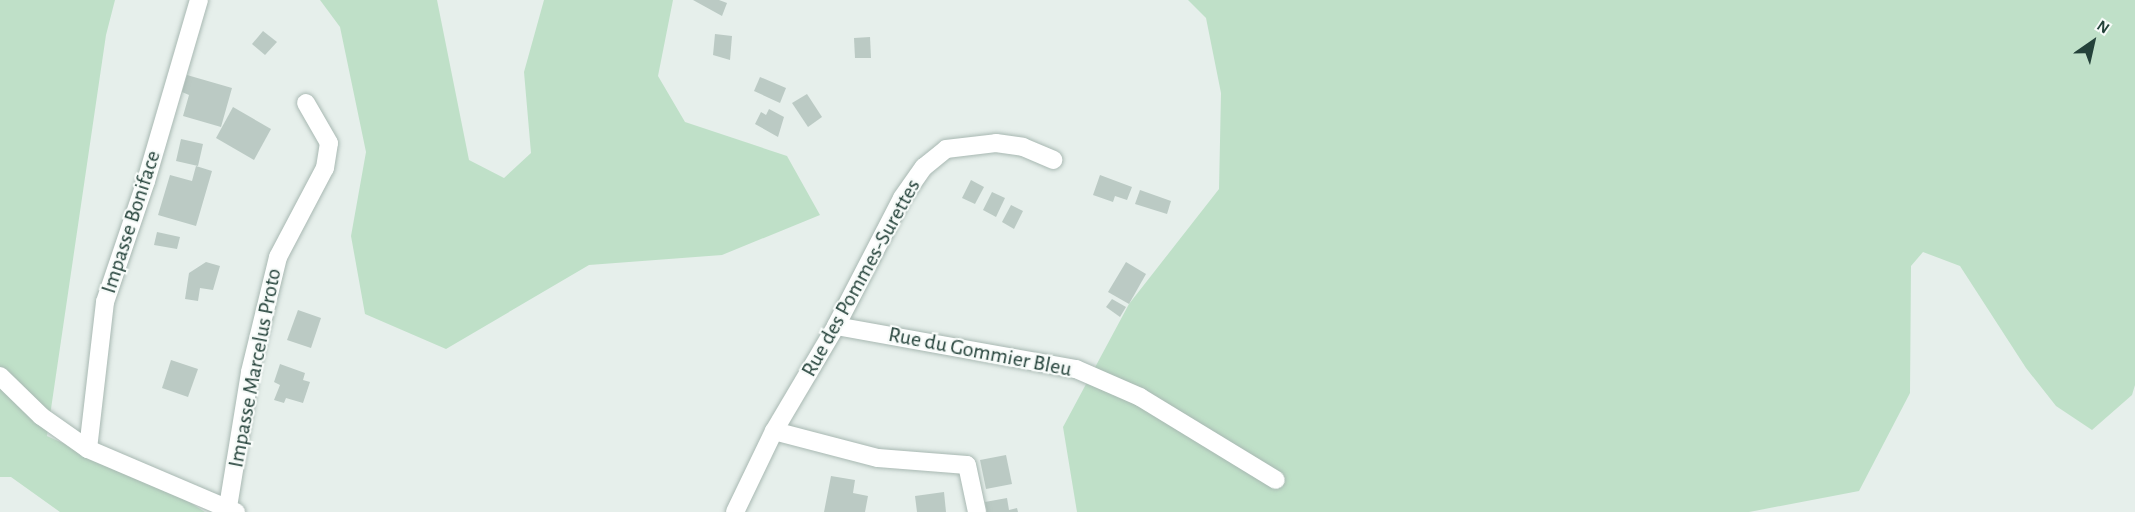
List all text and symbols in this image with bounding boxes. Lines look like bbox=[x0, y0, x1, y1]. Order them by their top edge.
north arrow bbox=[2063, 12, 2123, 72]
text: N bbox=[2094, 17, 2112, 37]
street label: Impasse Boniface bbox=[95, 147, 167, 297]
street label: Rue des Pommes-Surettes bbox=[796, 175, 926, 381]
street label: Impasse Marcelus Proto bbox=[223, 266, 287, 470]
street label: Rue du Gommier Bleu bbox=[886, 321, 1074, 383]

